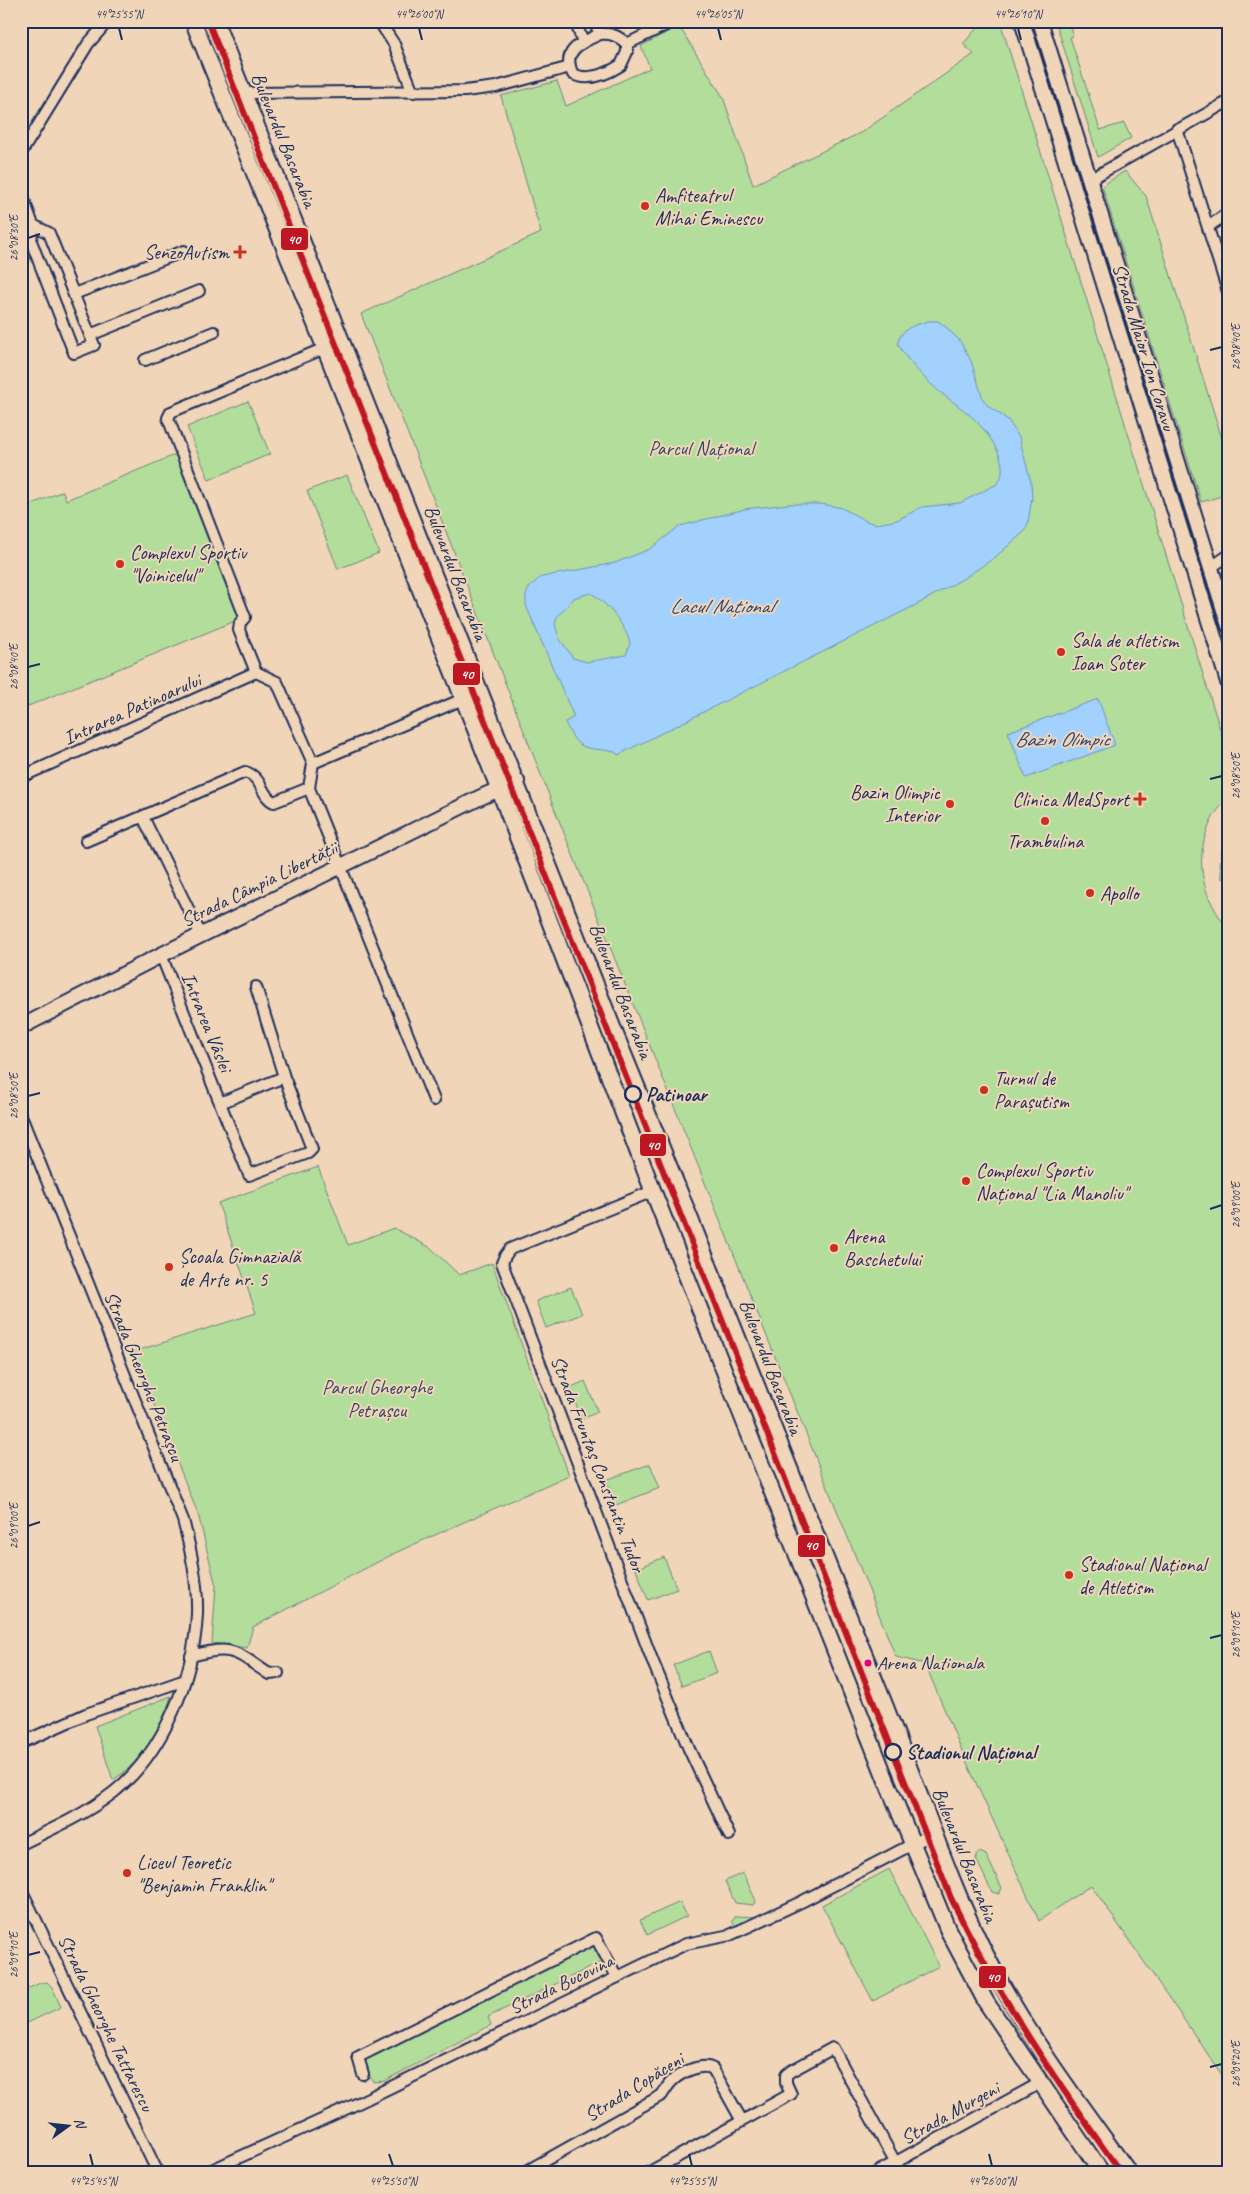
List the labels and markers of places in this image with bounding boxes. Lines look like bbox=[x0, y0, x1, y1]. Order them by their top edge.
place label: Amfiteatrul Mihai Eminescu bbox=[655, 183, 764, 231]
marker: Amfiteatrul Mihai Eminescu bbox=[639, 200, 651, 212]
place label: SenzoAutism bbox=[144, 240, 231, 265]
marker: SenzoAutism bbox=[233, 245, 247, 259]
place label: Complexul Sportiv "Voinicelul" bbox=[130, 540, 249, 588]
marker: Complexul Sportiv "Voinicelul" bbox=[114, 558, 126, 570]
place label: Sala de atletism Ioan Soter bbox=[1071, 628, 1180, 676]
marker: Sala de atletism Ioan Soter bbox=[1055, 646, 1067, 658]
place label: Bazin Olimpic Interior bbox=[850, 780, 942, 828]
place label: Clinica MedSport bbox=[1012, 787, 1131, 812]
marker: Clinica MedSport bbox=[1133, 792, 1147, 806]
marker: Bazin Olimpic Interior bbox=[944, 798, 956, 810]
marker: Trambulina bbox=[1039, 815, 1051, 827]
place label: Trambulina bbox=[1007, 829, 1085, 854]
place label: Apollo bbox=[1100, 881, 1140, 906]
marker: Apollo bbox=[1084, 887, 1096, 899]
place label: Turnul de Parașutism bbox=[994, 1066, 1070, 1114]
place label: Patinoar bbox=[646, 1082, 709, 1107]
marker: Turnul de Parașutism bbox=[978, 1084, 990, 1096]
marker: Patinoar bbox=[624, 1085, 642, 1103]
place label: Complexul Sportiv Național "Lia Manoliu" bbox=[976, 1158, 1132, 1206]
marker: Complexul Sportiv Național "Lia Manoliu" bbox=[960, 1175, 972, 1187]
place label: Arena Baschetului bbox=[844, 1224, 923, 1272]
marker: Arena Baschetului bbox=[828, 1242, 840, 1254]
place label: Școala Gimnazială de Arte nr. 5 bbox=[179, 1244, 302, 1292]
marker: Școala Gimnazială de Arte nr. 5 bbox=[163, 1261, 175, 1273]
place label: Stadionul Național de Atletism bbox=[1079, 1552, 1210, 1600]
marker: Stadionul Național de Atletism bbox=[1063, 1569, 1075, 1581]
place label: Arena Nationala bbox=[877, 1651, 985, 1675]
marker: Arena Nationala bbox=[863, 1658, 873, 1668]
place label: Stadionul Național bbox=[906, 1740, 1039, 1765]
marker: Stadionul Național bbox=[884, 1743, 902, 1761]
place label: Liceul Teoretic "Benjamin Franklin" bbox=[137, 1850, 275, 1898]
marker: Liceul Teoretic "Benjamin Franklin" bbox=[121, 1867, 133, 1879]

